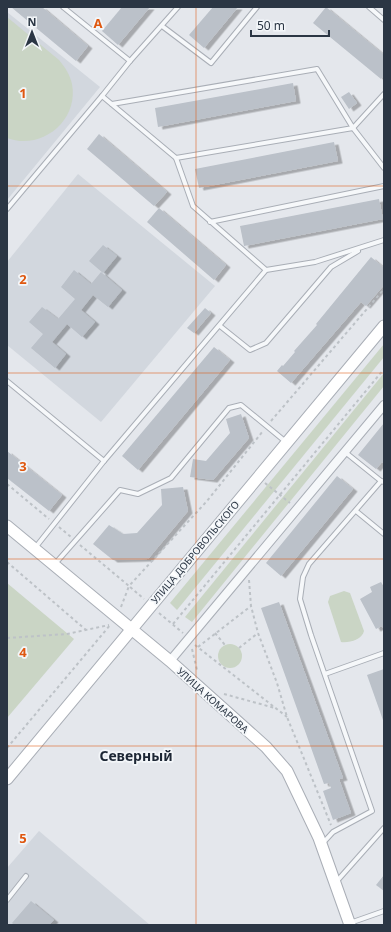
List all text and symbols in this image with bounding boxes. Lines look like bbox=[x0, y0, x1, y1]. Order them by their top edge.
north arrow bbox=[12, 12, 52, 52]
scale bar bbox=[251, 12, 329, 38]
text: N bbox=[28, 14, 36, 29]
text: A bbox=[94, 14, 103, 32]
text: 50 m bbox=[257, 17, 285, 34]
text: 1 bbox=[19, 84, 27, 102]
text: 2 bbox=[19, 270, 27, 288]
text: 3 bbox=[19, 457, 27, 475]
street label: УЛИЦА ДОБРОВОЛЬСКОГО bbox=[148, 497, 243, 606]
text: 4 bbox=[19, 643, 27, 661]
street label: УЛИЦА КОМАРОВА bbox=[174, 664, 252, 736]
district label: Северный bbox=[99, 746, 173, 765]
text: 5 bbox=[19, 829, 27, 847]

